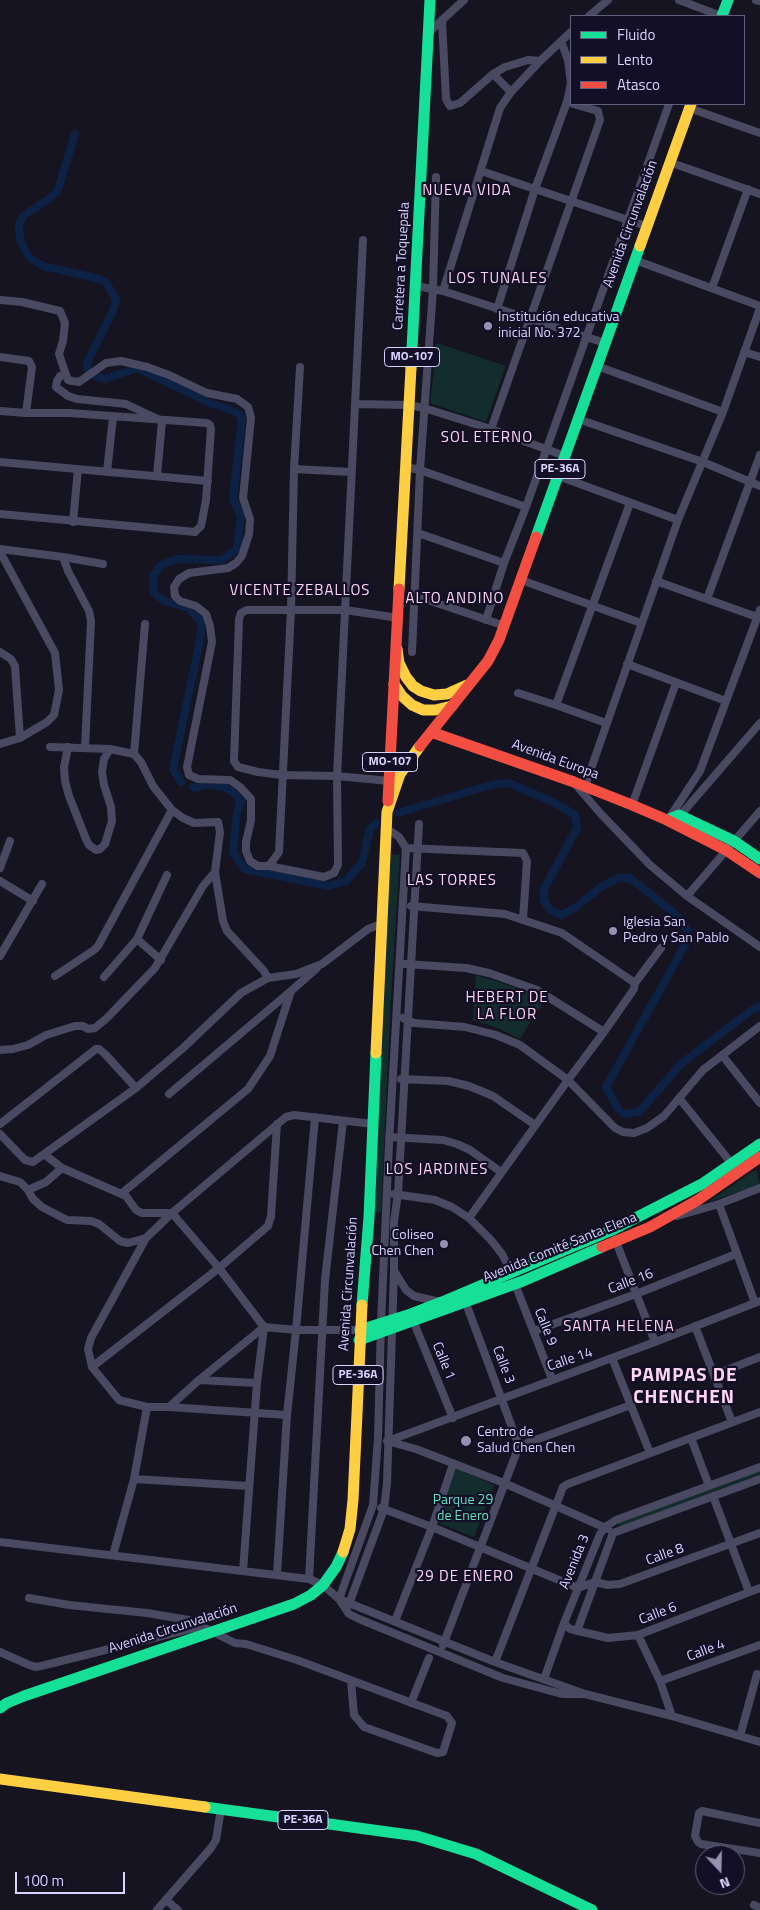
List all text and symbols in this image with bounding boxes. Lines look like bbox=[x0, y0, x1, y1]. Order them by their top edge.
legend bbox=[570, 15, 745, 105]
text: Fluido bbox=[617, 23, 655, 46]
text: Lento bbox=[617, 48, 653, 71]
text: Atasco bbox=[617, 73, 660, 96]
street label: Avenida Circunvalación bbox=[600, 158, 662, 290]
district label: NUEVA VIDA bbox=[421, 182, 513, 200]
street label: Carretera a Toquepala bbox=[390, 202, 414, 330]
district label: LOS TUNALES bbox=[447, 270, 549, 288]
place label: Institución educativa inicial No. 372 bbox=[498, 310, 620, 342]
marker: Institución educativa inicial No. 372 bbox=[482, 320, 494, 332]
road number: MO-107 bbox=[384, 348, 440, 367]
district label: SOL ETERNO bbox=[440, 429, 534, 447]
road number: PE-36A bbox=[535, 459, 585, 478]
district label: VICENTE ZEBALLOS bbox=[228, 582, 372, 600]
district label: ALTO ANDINO bbox=[404, 590, 506, 608]
street label: Avenida Europa bbox=[509, 736, 601, 784]
road number: MO-107 bbox=[362, 752, 418, 772]
district label: LAS TORRES bbox=[406, 872, 498, 890]
place label: Iglesia San Pedro y San Pablo bbox=[623, 915, 729, 948]
marker: Iglesia San Pedro y San Pablo bbox=[607, 925, 619, 937]
district label: HEBERT DE LA FLOR bbox=[464, 989, 550, 1024]
district label: LOS JARDINES bbox=[384, 1161, 490, 1179]
street label: Avenida Comité Santa Elena bbox=[481, 1209, 639, 1287]
street label: Avenida Circunvalación bbox=[336, 1216, 362, 1352]
place label: Coliseo Chen Chen bbox=[371, 1228, 434, 1260]
marker: Coliseo Chen Chen bbox=[438, 1238, 450, 1250]
street label: Calle 16 bbox=[606, 1266, 656, 1298]
street label: Calle 9 bbox=[530, 1306, 560, 1348]
district label: SANTA HELENA bbox=[562, 1318, 676, 1336]
street label: Calle 1 bbox=[428, 1340, 458, 1382]
street label: Calle 3 bbox=[488, 1344, 518, 1386]
street label: Calle 14 bbox=[545, 1344, 595, 1376]
district label: PAMPAS DE CHENCHEN bbox=[629, 1365, 739, 1409]
road number: PE-36A bbox=[333, 1366, 383, 1384]
place label: Centro de Salud Chen Chen bbox=[477, 1425, 575, 1458]
marker: Centro de Salud Chen Chen bbox=[459, 1434, 473, 1448]
park label: Parque 29 de Enero bbox=[433, 1493, 493, 1525]
street label: Avenida 3 bbox=[556, 1532, 594, 1592]
street label: Calle 8 bbox=[644, 1540, 686, 1570]
district label: 29 DE ENERO bbox=[415, 1568, 515, 1586]
street label: Calle 6 bbox=[637, 1599, 679, 1629]
street label: Avenida Circunvalación bbox=[107, 1600, 239, 1658]
street label: Calle 4 bbox=[685, 1636, 727, 1666]
road number: PE-36A bbox=[278, 1810, 328, 1830]
north arrow bbox=[695, 1845, 745, 1895]
scale bar bbox=[18, 1862, 128, 1894]
text: 100 m bbox=[23, 1869, 64, 1892]
text: N bbox=[717, 1872, 733, 1895]

